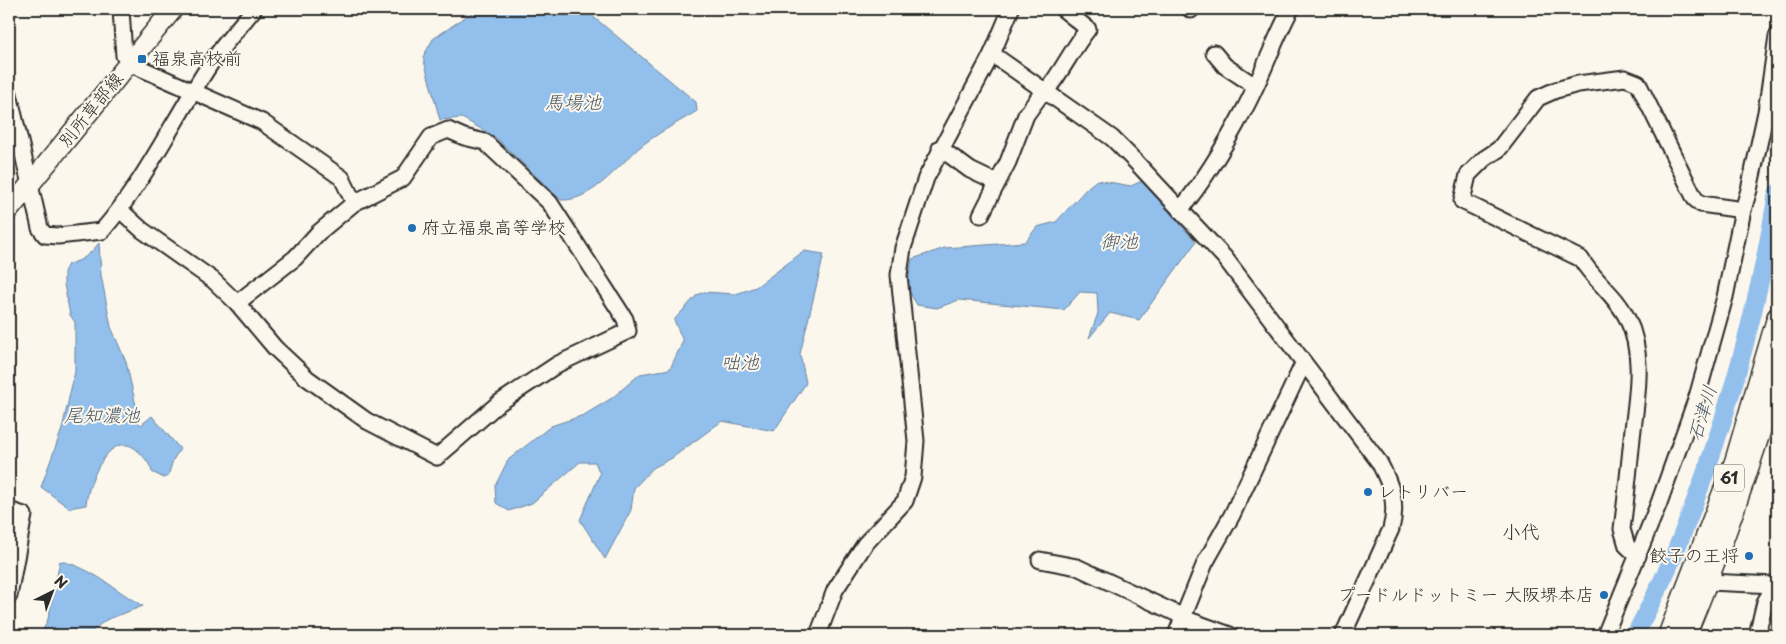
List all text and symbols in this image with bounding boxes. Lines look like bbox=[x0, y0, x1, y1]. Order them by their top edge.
place label: 福泉高校前 bbox=[152, 44, 242, 71]
marker: 福泉高校前 bbox=[136, 53, 148, 65]
street label: 別所草部線 bbox=[51, 66, 129, 153]
water label: 馬場池 bbox=[544, 87, 602, 115]
place label: 府立福泉高等学校 bbox=[422, 213, 566, 240]
marker: 府立福泉高等学校 bbox=[406, 222, 418, 234]
water label: 御池 bbox=[1100, 226, 1139, 254]
water label: 咄池 bbox=[721, 347, 760, 375]
water label: 石津川 bbox=[1679, 381, 1723, 444]
water label: 尾知濃池 bbox=[64, 400, 141, 428]
road number: 61 bbox=[1714, 464, 1744, 492]
place label: レトリバー bbox=[1378, 477, 1468, 504]
marker: レトリバー bbox=[1362, 486, 1374, 498]
district label: 小代 bbox=[1502, 517, 1540, 545]
place label: 餃子の王将 bbox=[1649, 541, 1739, 568]
marker: 餃子の王将 bbox=[1743, 550, 1755, 562]
north arrow bbox=[28, 566, 78, 616]
text: N bbox=[50, 570, 72, 593]
place label: プードルドットミー 大阪堺本店 bbox=[1338, 580, 1594, 607]
marker: プードルドットミー 大阪堺本店 bbox=[1598, 589, 1610, 601]

